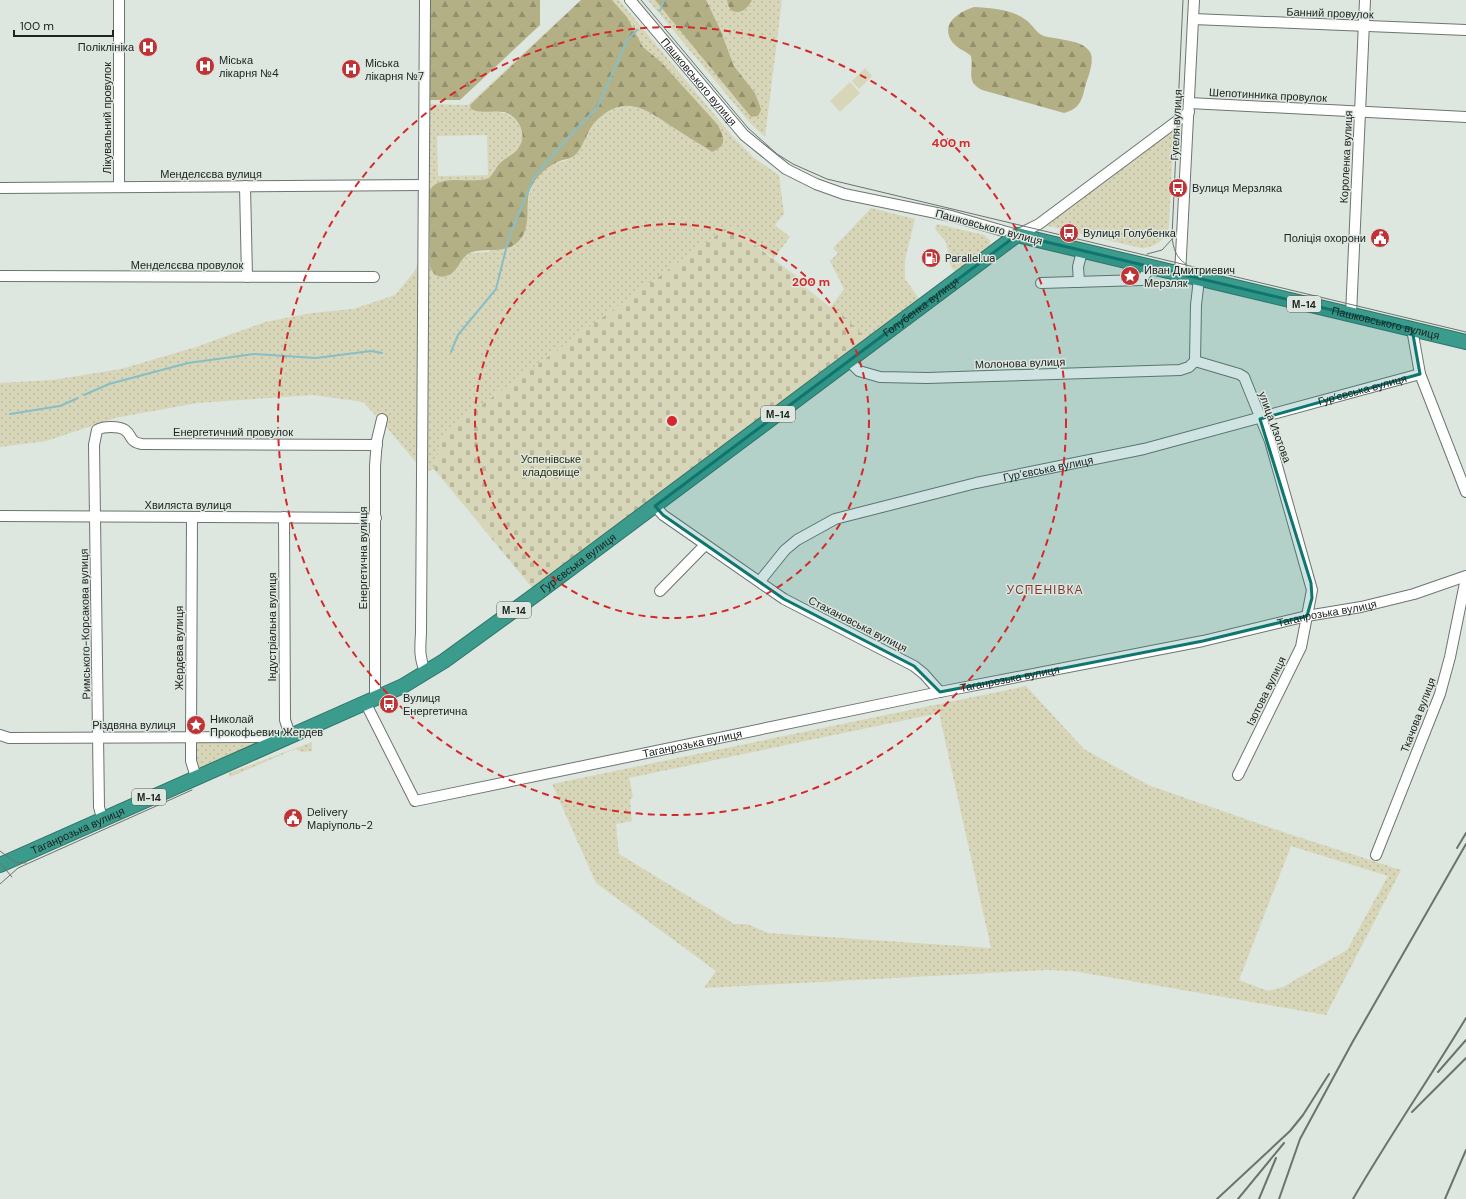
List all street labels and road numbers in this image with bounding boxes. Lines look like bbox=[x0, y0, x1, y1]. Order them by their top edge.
street label: Банний провулок bbox=[1286, 4, 1374, 22]
street label: Пашковського вулиця bbox=[658, 35, 740, 129]
street label: Лікувальний провулок bbox=[100, 62, 114, 174]
street label: Шепотинника провулок bbox=[1209, 85, 1328, 105]
street label: Гугеля вулиця bbox=[1167, 89, 1185, 161]
street label: Короленка вулиця bbox=[1337, 110, 1355, 204]
street label: Менделєєва вулиця bbox=[160, 167, 262, 181]
street label: Пашковського вулиця bbox=[934, 206, 1044, 248]
street label: Менделєєва провулок bbox=[131, 258, 243, 272]
street label: Голубенка вулиця bbox=[880, 274, 962, 340]
road number: М-14 bbox=[1287, 296, 1321, 312]
street label: Пашковського вулиця bbox=[1330, 303, 1441, 342]
street label: Молонова вулиця bbox=[975, 354, 1065, 372]
street label: Гур’євська вулиця bbox=[1316, 371, 1408, 408]
street label: улица Изотова bbox=[1256, 389, 1295, 465]
road number: М-14 bbox=[761, 406, 795, 422]
street label: Енергетичний провулок bbox=[173, 425, 293, 439]
street label: Гур’євська вулиця bbox=[1002, 452, 1094, 484]
street label: Хвиляста вулиця bbox=[145, 498, 231, 512]
street label: Енергетична вулиця bbox=[356, 507, 370, 609]
street label: Гур’євська вулиця bbox=[537, 530, 619, 596]
street label: Римського-Корсакова вулиця bbox=[77, 548, 93, 700]
street label: Індустріальна вулиця bbox=[265, 572, 279, 682]
street label: Стахановська вулиця bbox=[806, 593, 910, 655]
street label: Таганрозька вулиця bbox=[1276, 596, 1378, 630]
road number: М-14 bbox=[497, 602, 531, 618]
street label: Жердєва вулиця bbox=[172, 606, 186, 690]
street label: Ізотова вулиця bbox=[1243, 654, 1289, 728]
street label: Таганрозька вулиця bbox=[959, 662, 1061, 695]
street label: Ткачова вулиця bbox=[1397, 675, 1439, 755]
street label: Різдвяна вулиця bbox=[92, 718, 176, 732]
street label: Таганрозька вулиця bbox=[641, 726, 743, 761]
road number: М-14 bbox=[132, 789, 166, 805]
street label: Таганрозька вулиця bbox=[29, 804, 127, 857]

